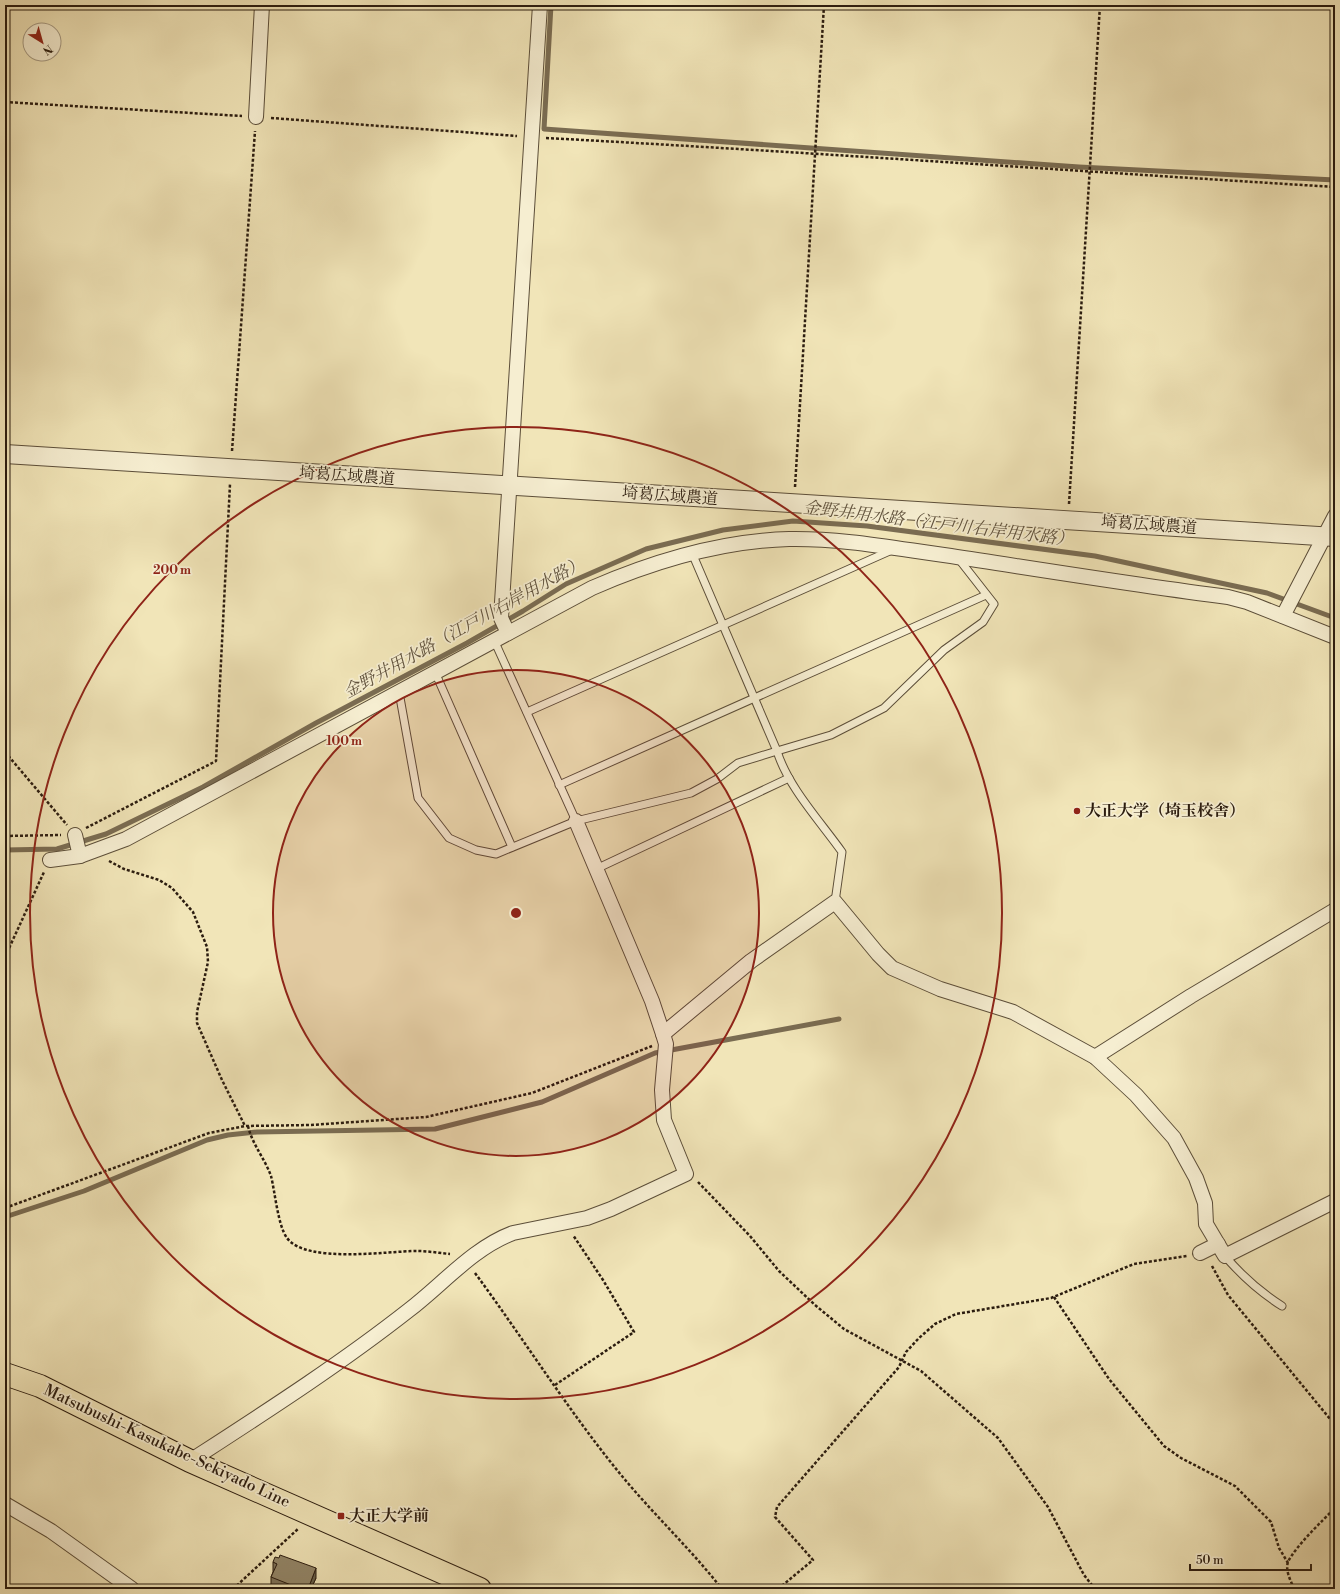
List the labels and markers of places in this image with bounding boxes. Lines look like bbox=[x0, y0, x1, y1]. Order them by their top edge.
place label: 大正大学（埼玉校舎） bbox=[1085, 801, 1245, 821]
marker: 大正大学（埼玉校舎） bbox=[1072, 806, 1082, 816]
centre of rings bbox=[509, 906, 523, 920]
place label: 大正大学前 bbox=[349, 1506, 429, 1526]
marker: 大正大学前 bbox=[336, 1511, 346, 1521]

